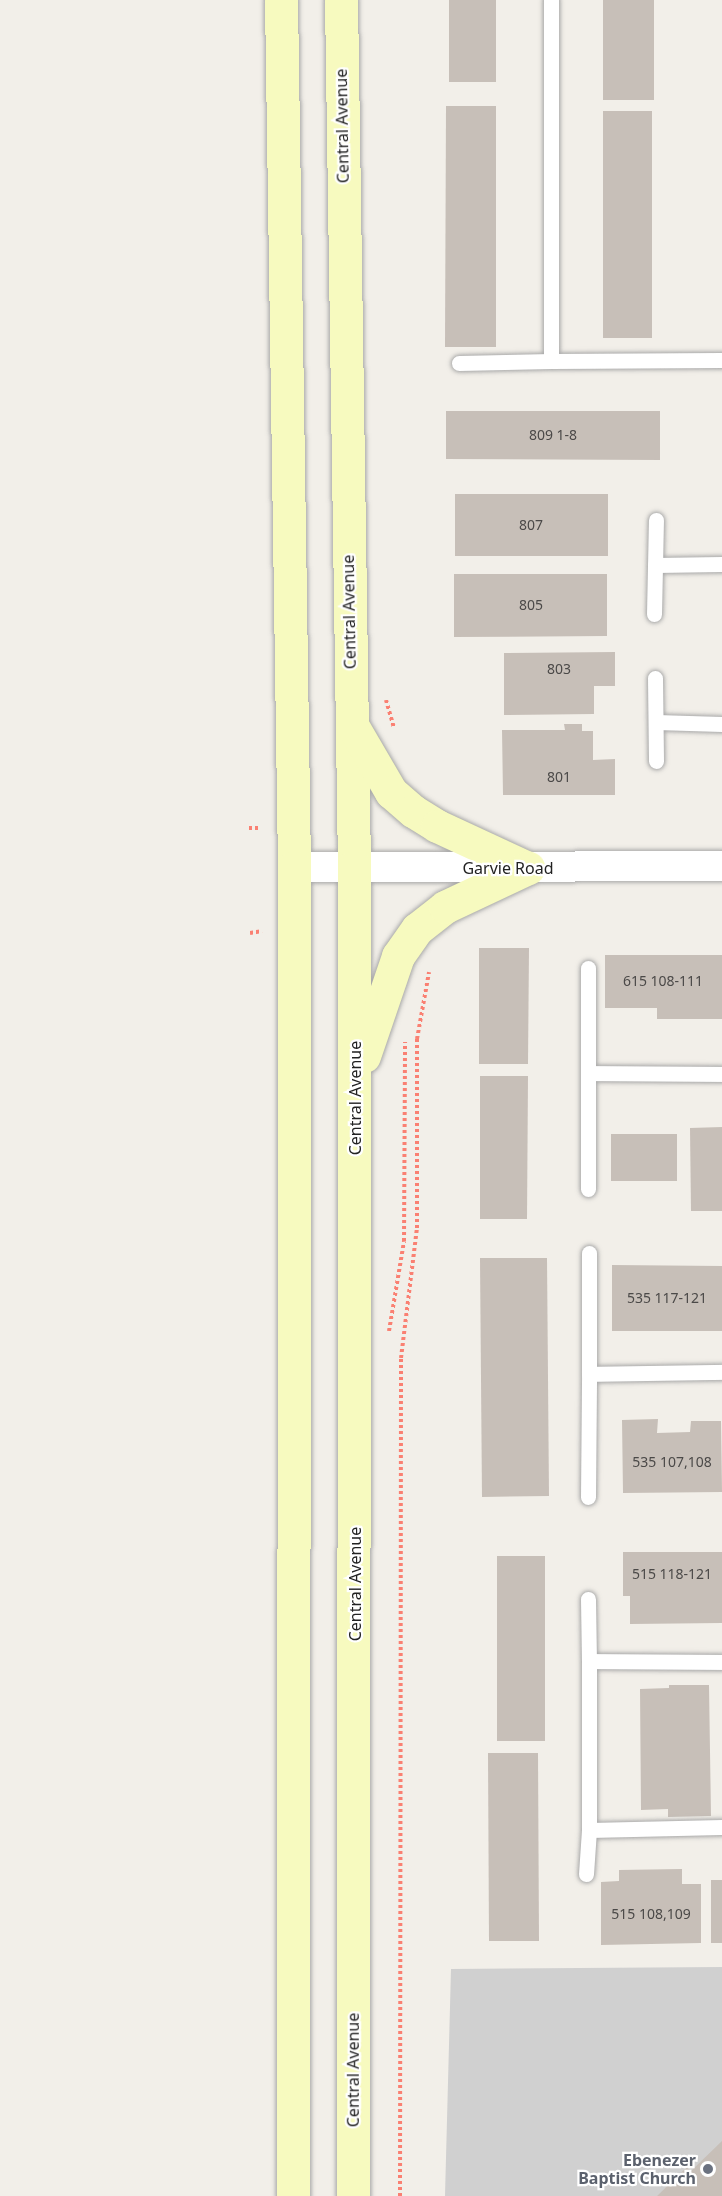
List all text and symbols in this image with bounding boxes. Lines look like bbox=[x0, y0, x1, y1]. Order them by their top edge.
street label: Central Avenue bbox=[331, 69, 353, 183]
house number: 809 1-8 bbox=[529, 427, 577, 443]
house number: 807 bbox=[519, 517, 543, 533]
street label: Central Avenue bbox=[338, 555, 360, 669]
house number: 805 bbox=[519, 597, 543, 613]
house number: 803 bbox=[547, 661, 571, 677]
house number: 801 bbox=[547, 769, 571, 785]
street label: Garvie Road bbox=[462, 858, 554, 878]
house number: 615 108-111 bbox=[623, 973, 703, 989]
street label: Central Avenue bbox=[345, 1041, 365, 1155]
house number: 535 117-121 bbox=[627, 1290, 707, 1306]
house number: 535 107,108 bbox=[632, 1454, 712, 1470]
street label: Central Avenue bbox=[345, 1527, 365, 1641]
house number: 515 118-121 bbox=[632, 1566, 712, 1582]
house number: 515 108,109 bbox=[611, 1906, 691, 1922]
street label: Central Avenue bbox=[343, 2013, 363, 2127]
place label: Ebenezer Baptist Church bbox=[578, 2150, 696, 2188]
marker: Ebenezer Baptist Church bbox=[701, 2162, 715, 2176]

